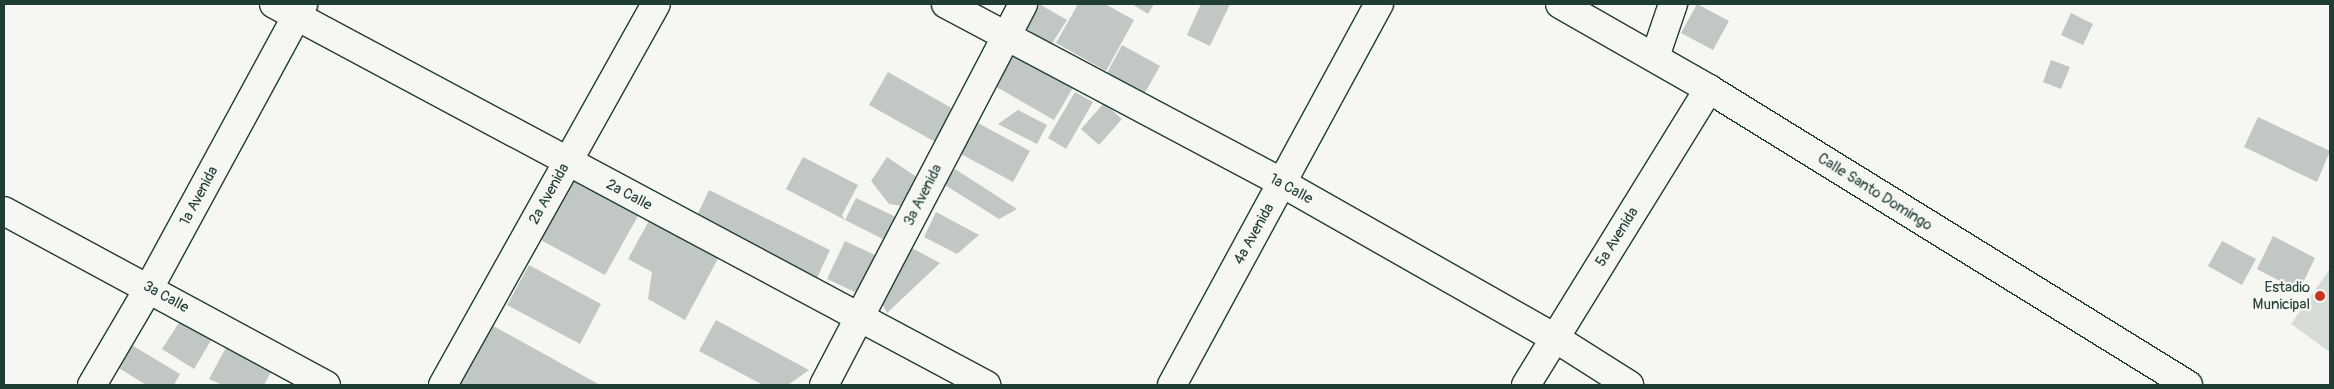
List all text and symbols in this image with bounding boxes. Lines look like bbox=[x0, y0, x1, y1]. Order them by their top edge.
street label: Calle Santo Domingo bbox=[1814, 149, 1936, 235]
street label: 2a Avenida bbox=[525, 160, 573, 228]
street label: 3a Avenida bbox=[900, 161, 946, 229]
street label: 1a Avenida bbox=[176, 163, 222, 229]
street label: 1a Calle bbox=[1266, 170, 1316, 208]
street label: 2a Calle bbox=[603, 175, 655, 215]
street label: 4a Avenida bbox=[1230, 200, 1278, 268]
street label: 5a Avenida bbox=[1592, 204, 1642, 270]
street label: 3a Calle bbox=[140, 277, 192, 317]
place label: Estadio Municipal bbox=[2253, 278, 2310, 313]
marker: Estadio Municipal bbox=[2314, 290, 2326, 302]

